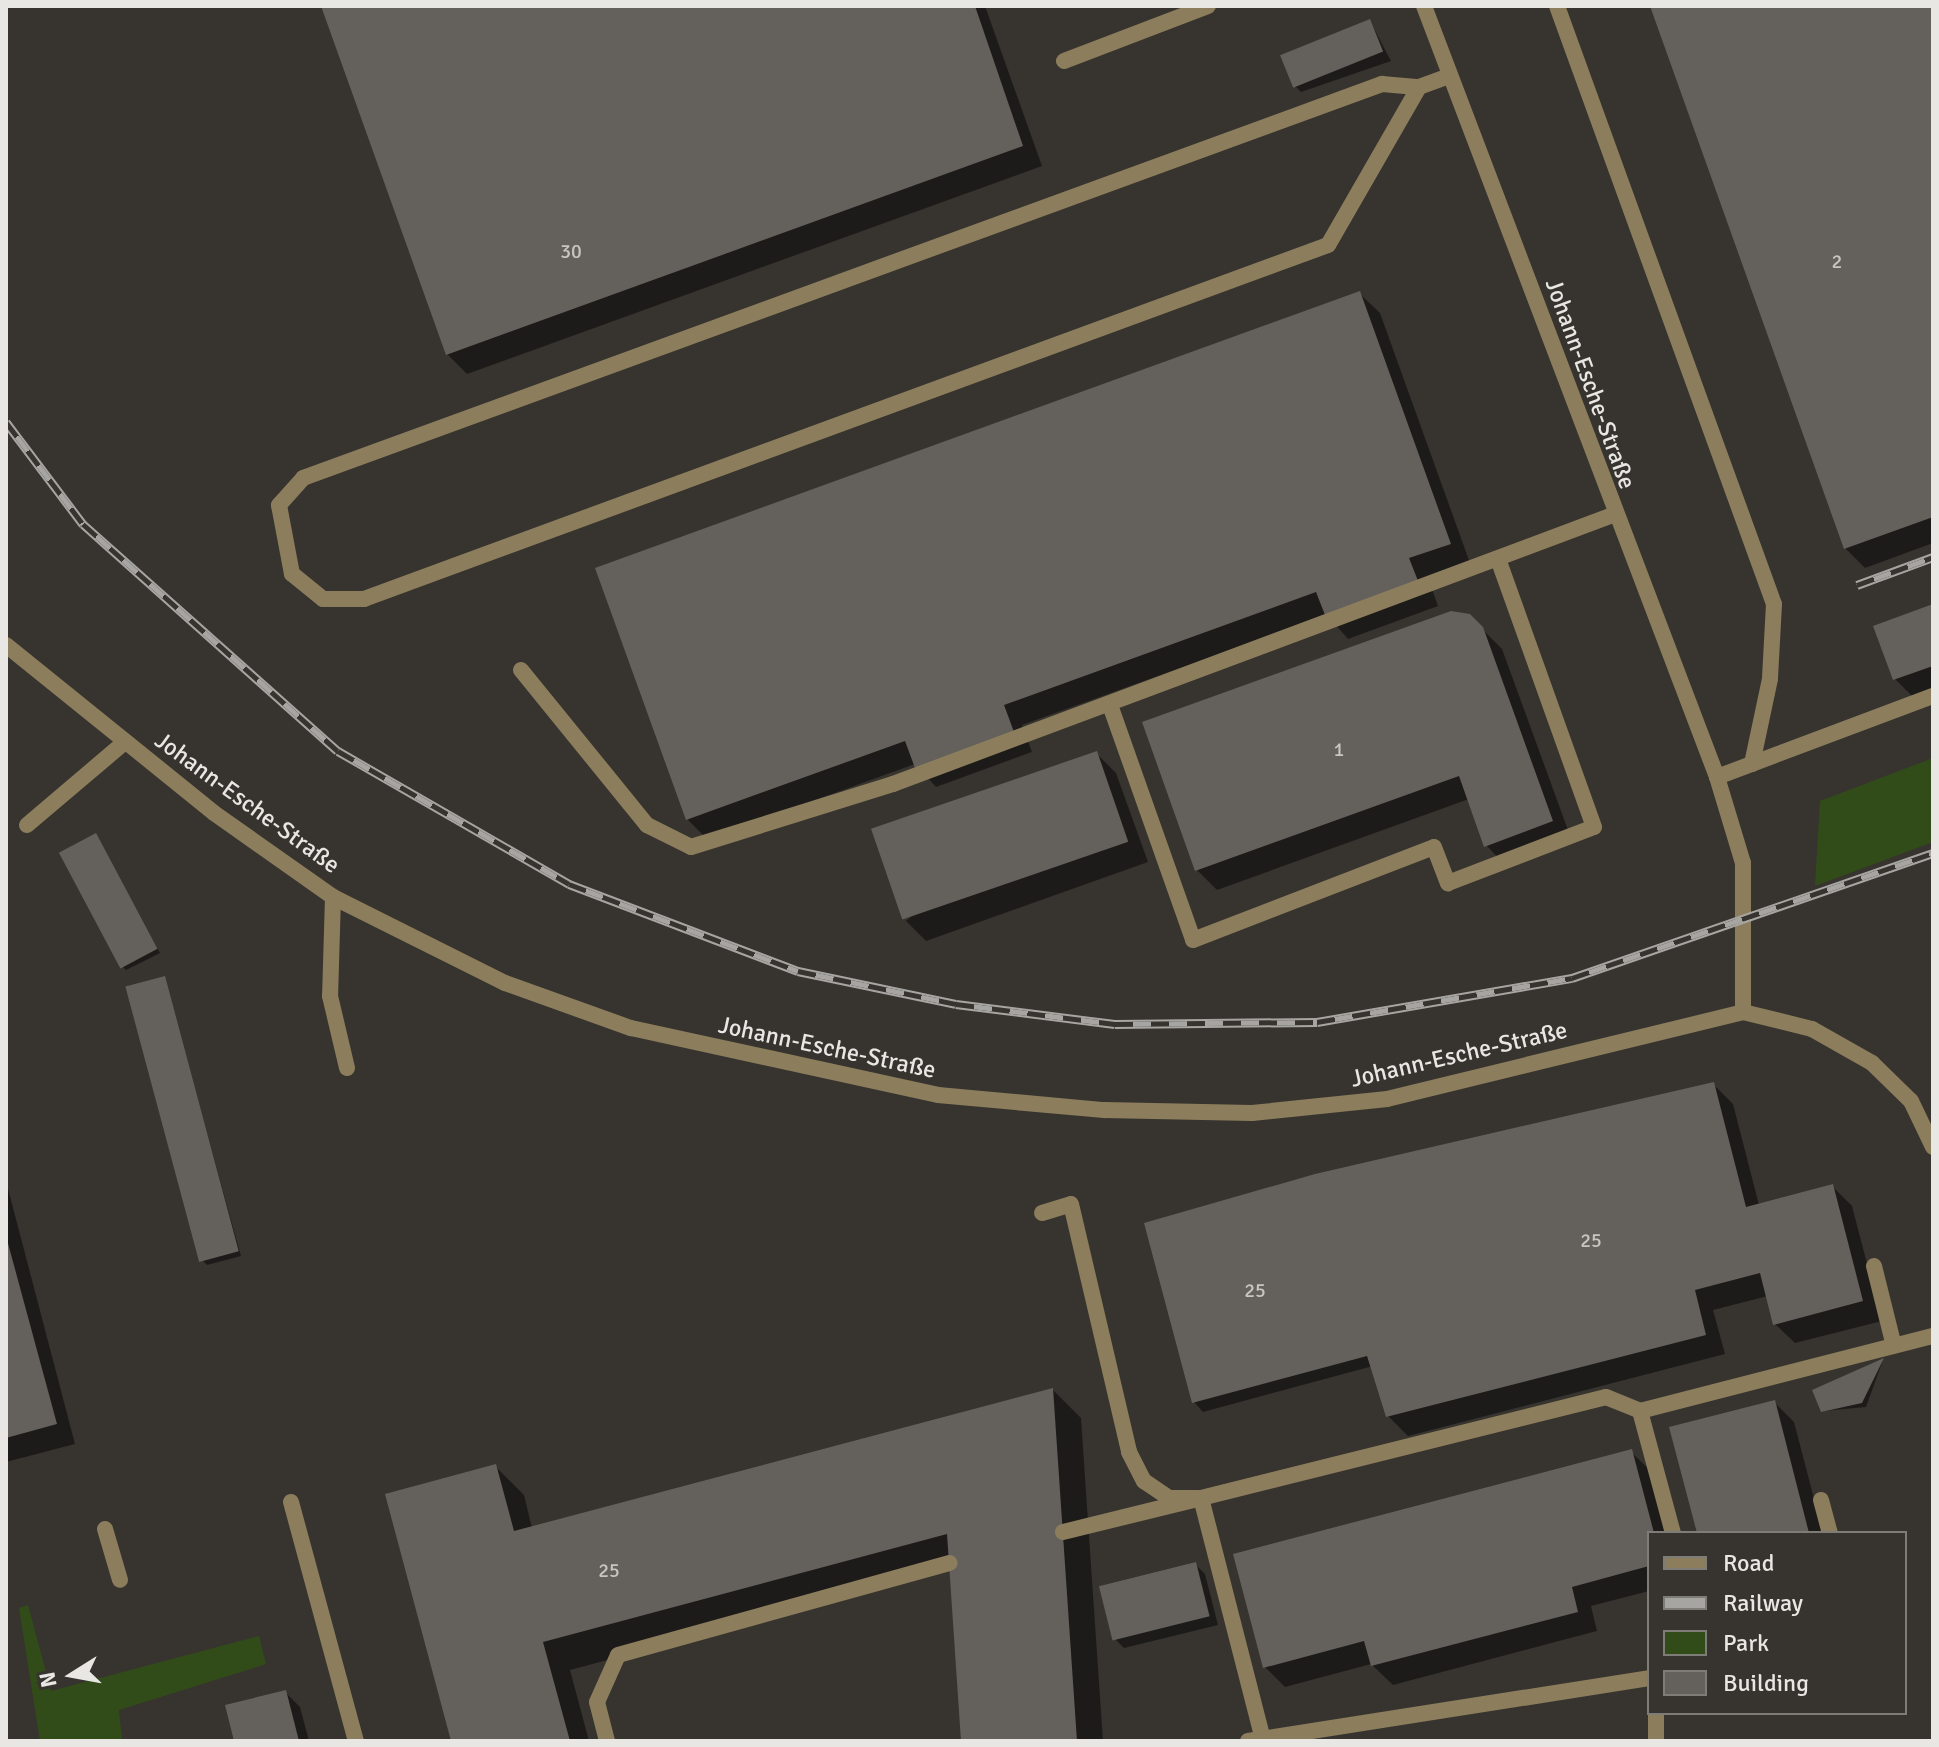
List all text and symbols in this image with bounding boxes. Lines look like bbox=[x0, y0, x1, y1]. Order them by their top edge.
house number: 30 bbox=[560, 239, 582, 263]
house number: 2 bbox=[1832, 249, 1842, 273]
street label: Johann-Esche-Straße bbox=[1539, 275, 1641, 493]
street label: Johann-Esche-Straße bbox=[149, 726, 345, 880]
house number: 1 bbox=[1334, 737, 1344, 761]
street label: Johann-Esche-Straße bbox=[716, 1011, 938, 1085]
street label: Johann-Esche-Straße bbox=[1348, 1016, 1570, 1094]
house number: 25 bbox=[1580, 1228, 1602, 1252]
house number: 25 bbox=[1244, 1278, 1266, 1302]
legend bbox=[1647, 1531, 1907, 1715]
text: Road bbox=[1723, 1548, 1774, 1578]
house number: 25 bbox=[598, 1558, 620, 1582]
text: Railway bbox=[1723, 1588, 1803, 1618]
text: Park bbox=[1723, 1628, 1769, 1658]
north arrow bbox=[32, 1635, 112, 1715]
text: Building bbox=[1723, 1668, 1809, 1698]
text: N bbox=[33, 1670, 63, 1690]

